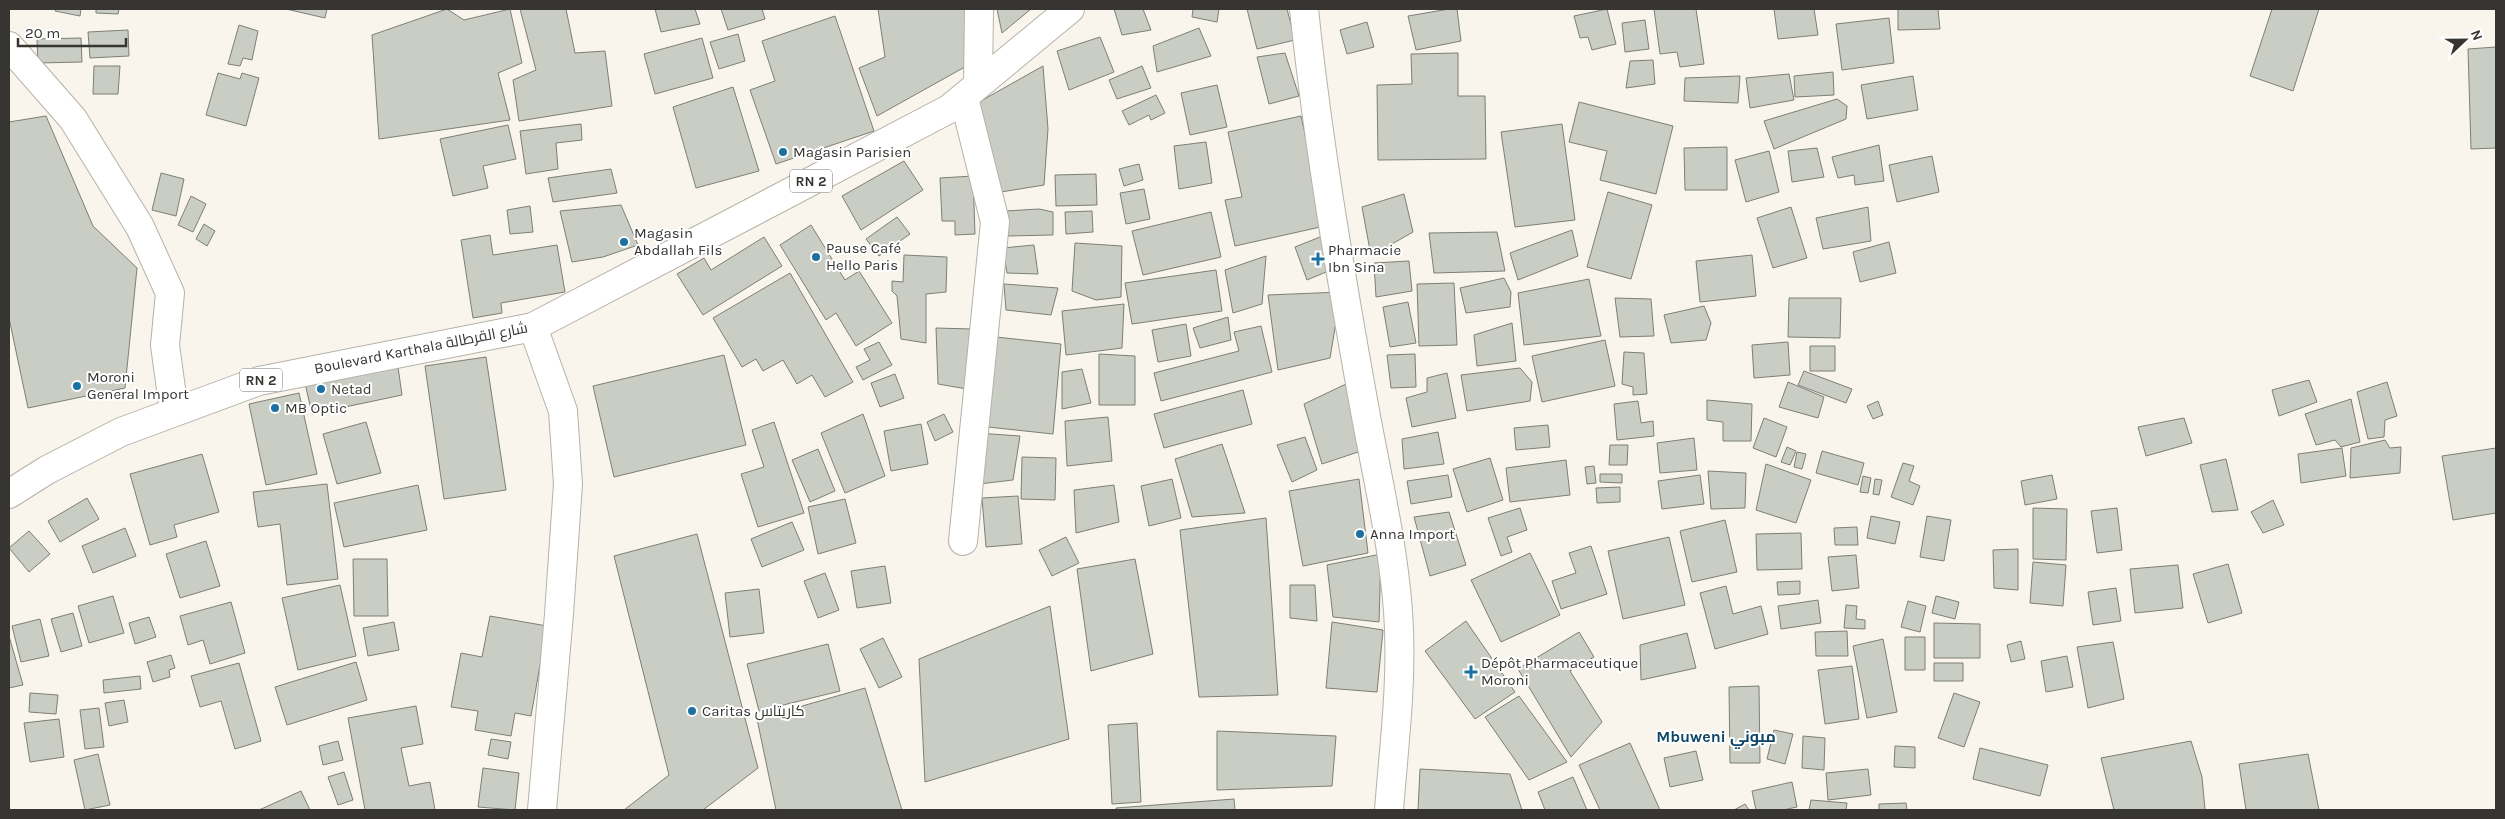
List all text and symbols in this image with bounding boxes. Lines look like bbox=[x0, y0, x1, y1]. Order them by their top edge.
scale bar bbox=[18, 15, 125, 47]
north arrow bbox=[2440, 15, 2490, 65]
text: 20 m bbox=[25, 24, 60, 42]
text: N bbox=[2467, 27, 2486, 43]
place label: Magasin Parisien bbox=[793, 143, 911, 161]
marker: Magasin Parisien bbox=[777, 146, 789, 158]
road number: RN 2 bbox=[790, 170, 832, 192]
place label: Magasin Abdallah Fils bbox=[634, 224, 722, 259]
marker: Magasin Abdallah Fils bbox=[618, 236, 630, 248]
place label: Pause Café Hello Paris bbox=[826, 239, 901, 274]
place label: Pharmacie Ibn Sina bbox=[1328, 241, 1401, 276]
marker: Pause Café Hello Paris bbox=[810, 251, 822, 263]
marker: Pharmacie Ibn Sina bbox=[1312, 253, 1324, 265]
street label: Boulevard Karthala شارع القرطالة bbox=[313, 318, 530, 380]
place label: Moroni General Import bbox=[87, 368, 189, 403]
road number: RN 2 bbox=[240, 368, 282, 392]
marker: Moroni General Import bbox=[71, 380, 83, 392]
place label: Netad bbox=[331, 380, 372, 398]
marker: Netad bbox=[315, 383, 327, 395]
place label: MB Optic bbox=[285, 399, 347, 417]
marker: MB Optic bbox=[269, 402, 281, 414]
place label: Anna Import bbox=[1370, 525, 1455, 543]
marker: Anna Import bbox=[1354, 528, 1366, 540]
place label: Dépôt Pharmaceutique Moroni bbox=[1481, 654, 1638, 689]
marker: Dépôt Pharmaceutique Moroni bbox=[1465, 666, 1477, 678]
place label: Caritas كاريتاس bbox=[702, 702, 805, 721]
marker: Caritas كاريتاس bbox=[686, 705, 698, 717]
district label: Mbuweni مبوني bbox=[1656, 727, 1776, 749]

